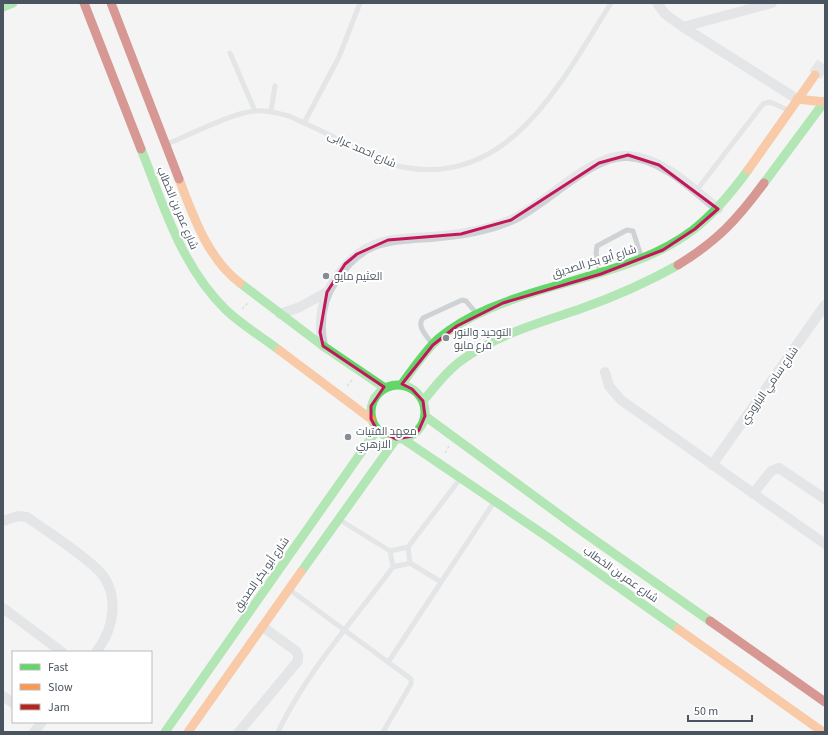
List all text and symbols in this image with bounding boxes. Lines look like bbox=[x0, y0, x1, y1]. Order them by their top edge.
street label: شارع احمد عرابى bbox=[325, 128, 398, 171]
street label: شارع عمر بن الخطاب bbox=[153, 165, 202, 252]
street label: شارع أبو بكر الصديق bbox=[550, 241, 638, 281]
place label: العثيم مايو bbox=[334, 269, 383, 284]
marker: العثيم مايو bbox=[321, 271, 331, 281]
place label: التوحيد والنور فرع مايو bbox=[453, 325, 511, 353]
marker: التوحيد والنور فرع مايو bbox=[441, 333, 451, 343]
street label: شارع سامي البارودي bbox=[737, 344, 803, 428]
place label: معهد الفتيات الازهري bbox=[356, 424, 417, 453]
marker: معهد الفتيات الازهري bbox=[343, 432, 353, 442]
street label: شارع أبو بكر الصديق bbox=[230, 534, 293, 614]
street label: شارع عمر بن الخطاب bbox=[580, 543, 661, 606]
legend bbox=[12, 651, 152, 723]
text: Fast bbox=[48, 659, 68, 676]
text: Slow bbox=[48, 679, 73, 696]
scale bar bbox=[688, 697, 752, 723]
text: Jam bbox=[48, 699, 70, 716]
text: 50 m bbox=[694, 703, 718, 720]

